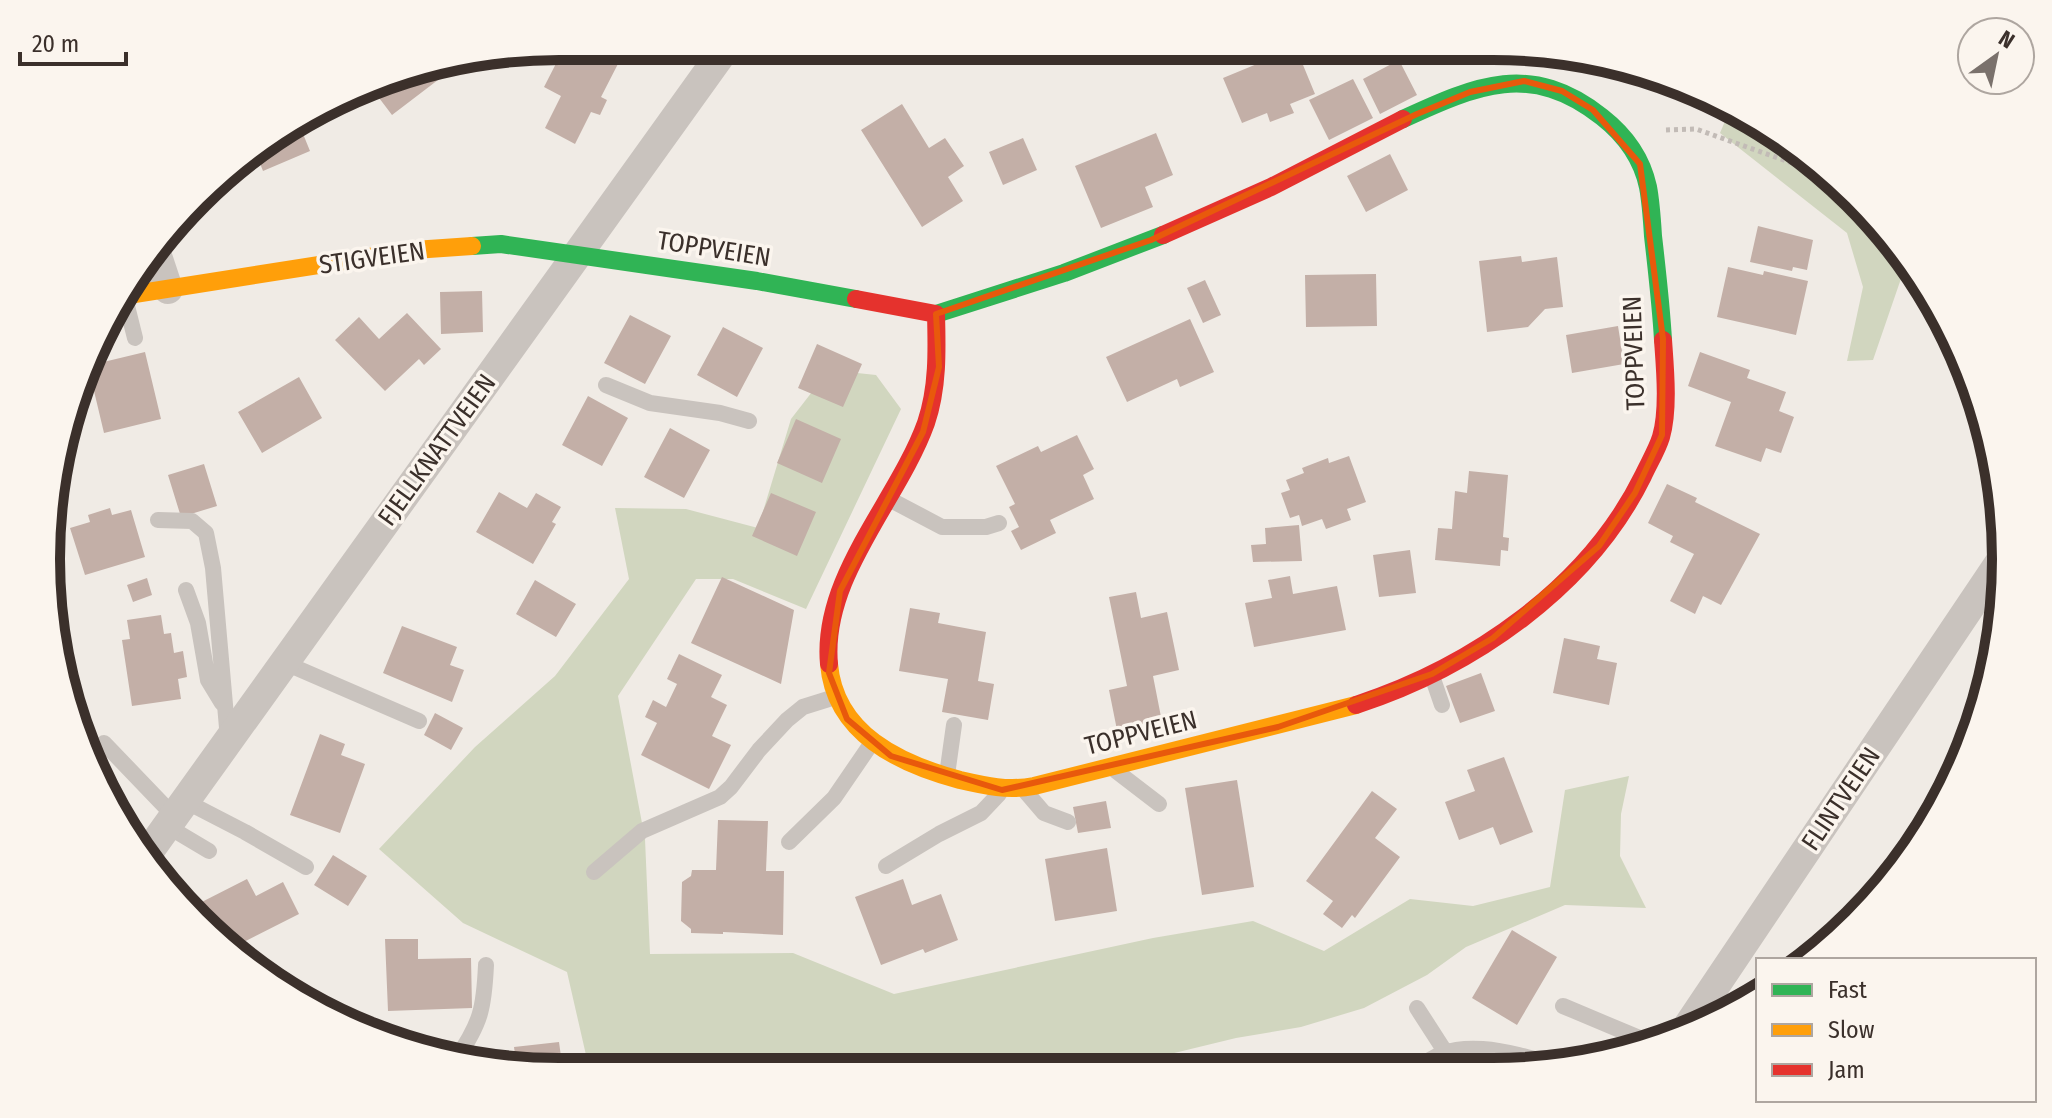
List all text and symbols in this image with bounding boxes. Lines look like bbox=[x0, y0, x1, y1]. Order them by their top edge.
scale bar bbox=[20, 16, 126, 66]
north arrow bbox=[1956, 16, 2036, 96]
text: N bbox=[1994, 25, 2020, 55]
text: 20 m bbox=[32, 30, 79, 58]
street label: TOPPVEIEN bbox=[655, 225, 773, 273]
street label: STIGVEIEN bbox=[317, 235, 427, 281]
street label: TOPPVEIEN bbox=[1617, 295, 1651, 411]
street label: FJELLKNATTVEIEN bbox=[372, 368, 502, 532]
street label: TOPPVEIEN bbox=[1082, 704, 1200, 762]
street label: FLINTVEIEN bbox=[1795, 742, 1887, 856]
legend bbox=[1756, 958, 2036, 1102]
text: Fast bbox=[1828, 976, 1867, 1004]
text: Slow bbox=[1828, 1016, 1875, 1044]
text: Jam bbox=[1828, 1056, 1865, 1084]

